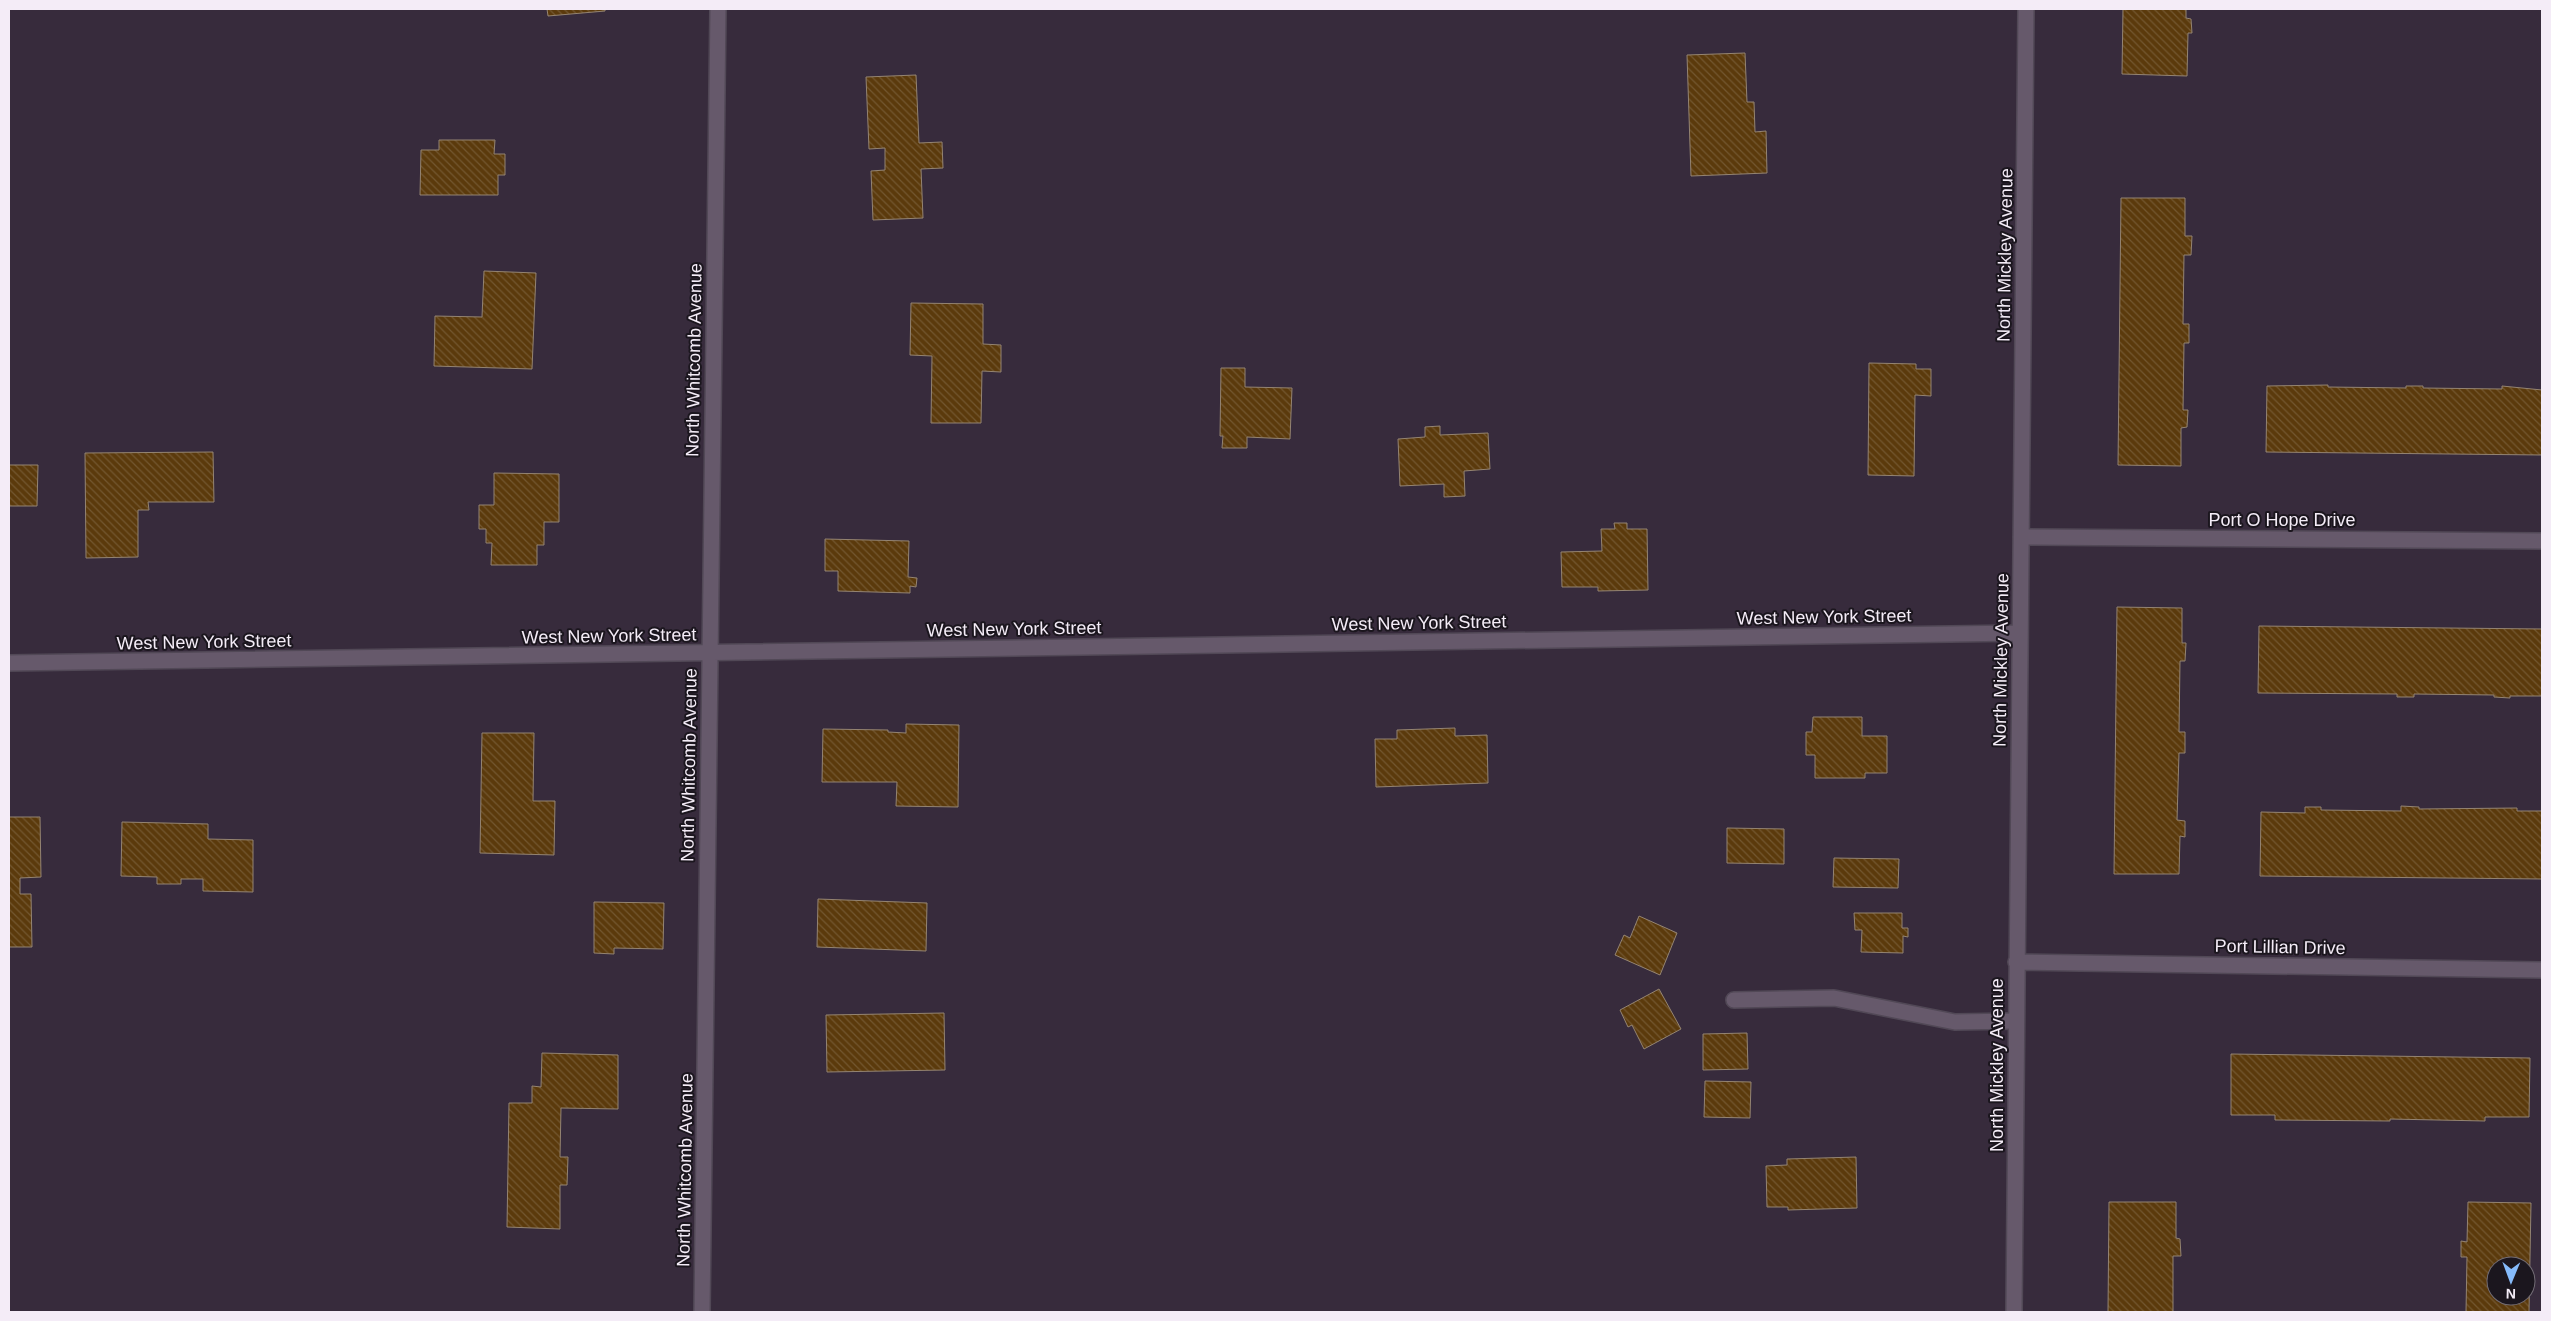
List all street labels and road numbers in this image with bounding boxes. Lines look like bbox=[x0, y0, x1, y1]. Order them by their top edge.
street label: North Mickley Avenue bbox=[1993, 168, 2017, 342]
street label: North Whitcomb Avenue bbox=[682, 263, 706, 457]
street label: Port O Hope Drive bbox=[2208, 510, 2356, 530]
street label: North Mickley Avenue bbox=[1989, 573, 2013, 747]
street label: West New York Street bbox=[1736, 605, 1912, 629]
street label: West New York Street bbox=[1331, 611, 1507, 635]
street label: West New York Street bbox=[926, 617, 1102, 641]
street label: West New York Street bbox=[521, 624, 697, 648]
street label: West New York Street bbox=[116, 630, 292, 654]
street label: North Whitcomb Avenue bbox=[677, 668, 701, 862]
street label: Port Lillian Drive bbox=[2214, 936, 2346, 958]
street label: North Mickley Avenue bbox=[1987, 978, 2007, 1152]
street label: North Whitcomb Avenue bbox=[673, 1073, 697, 1267]

